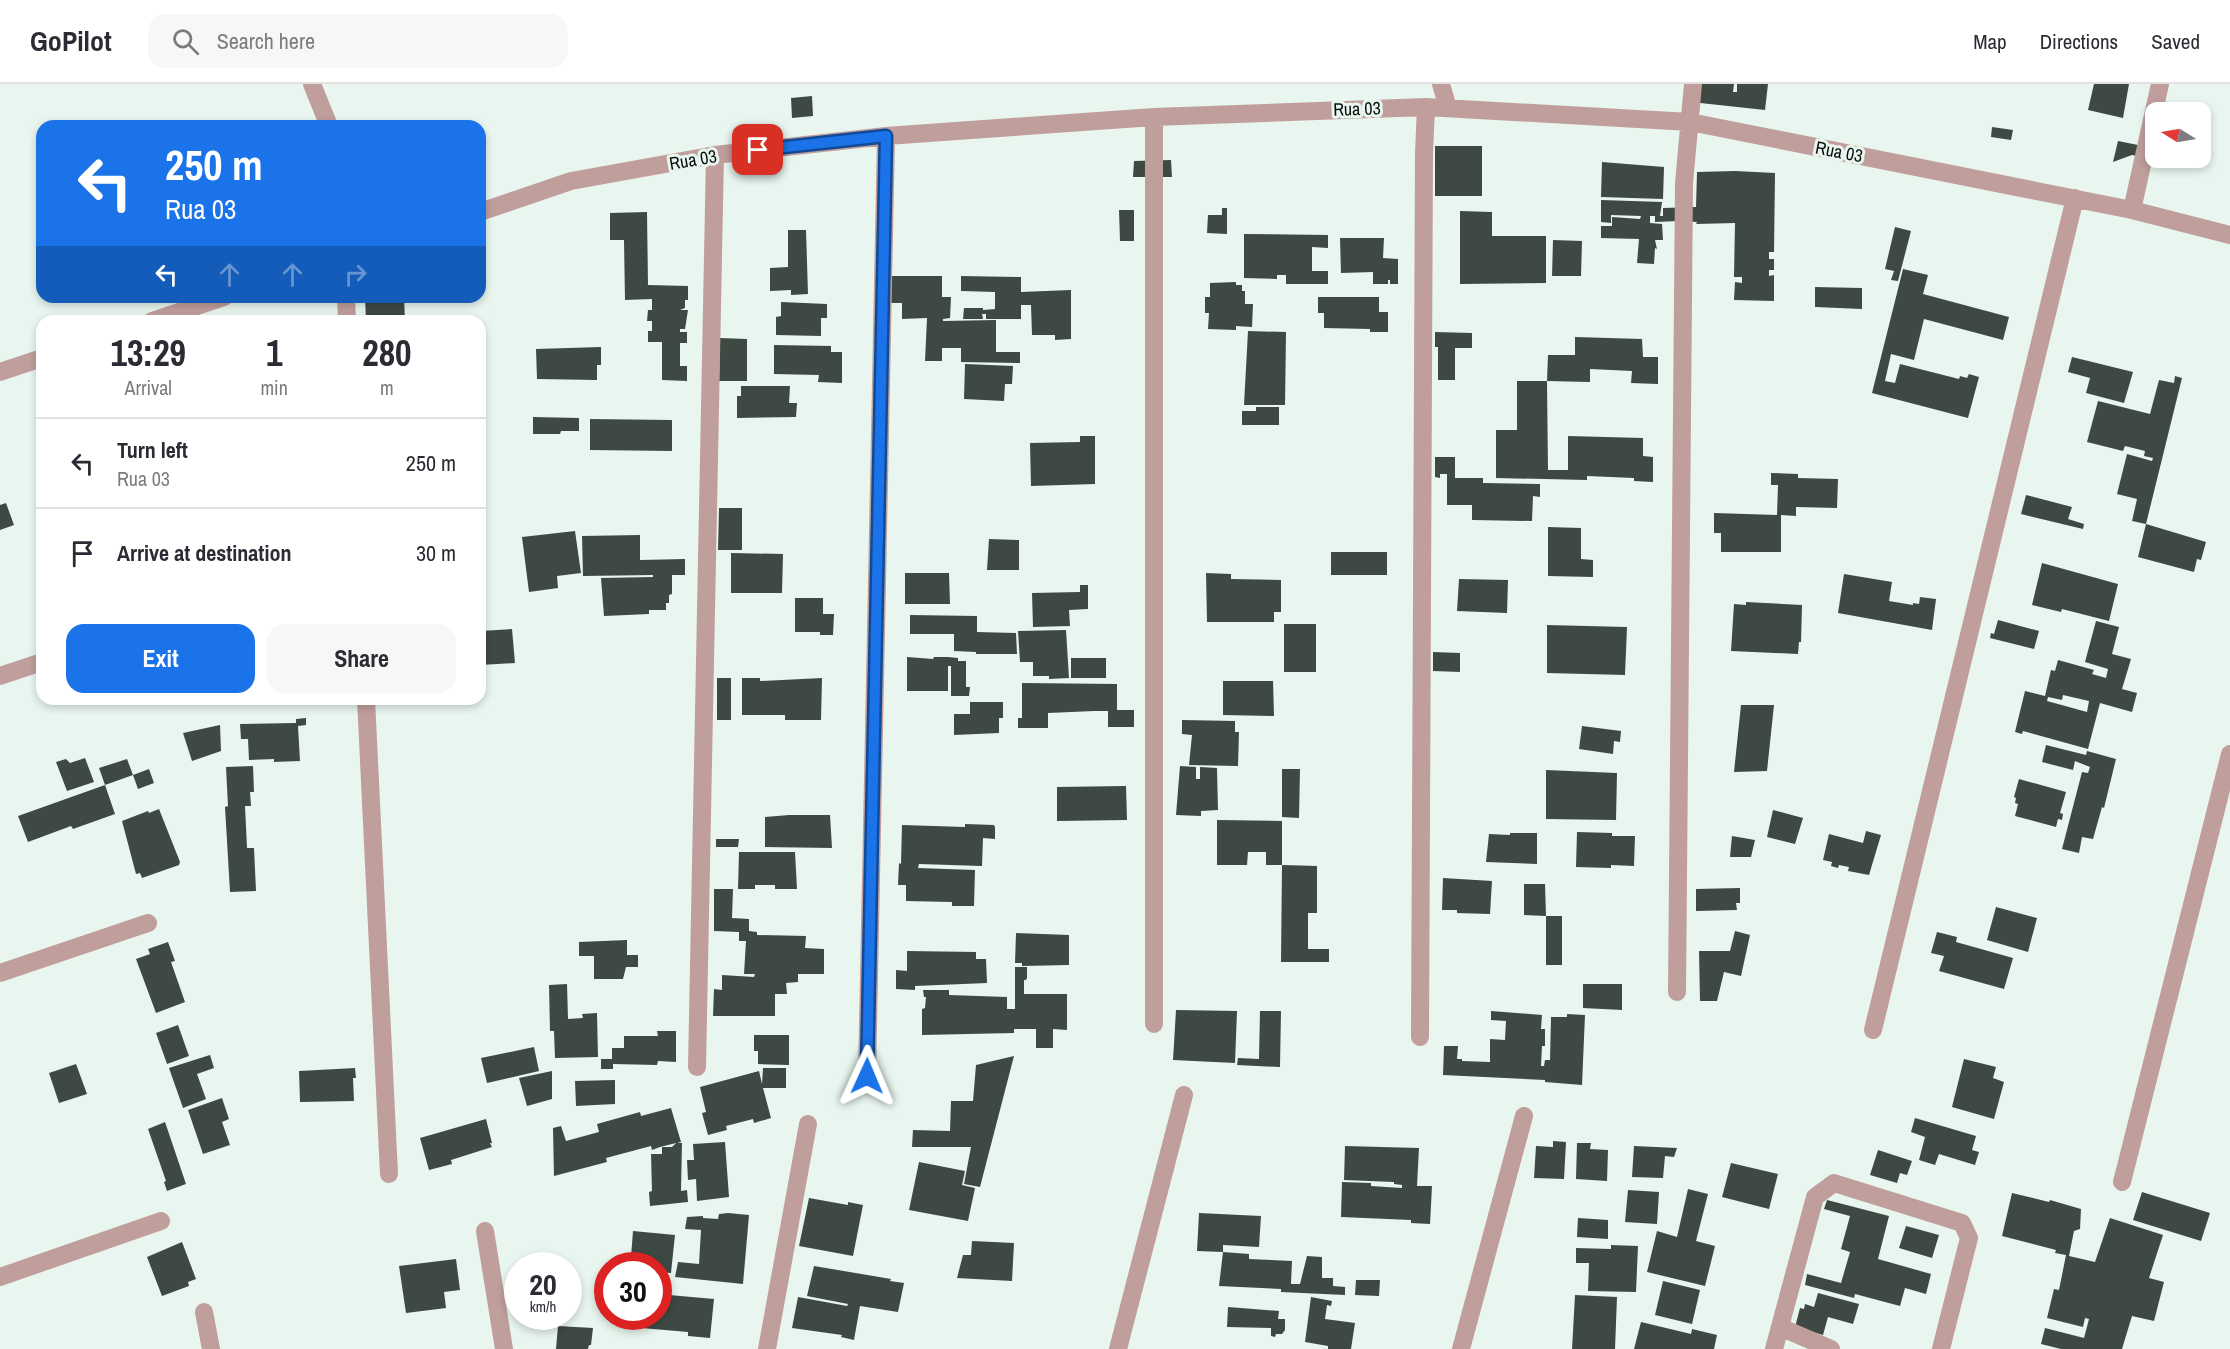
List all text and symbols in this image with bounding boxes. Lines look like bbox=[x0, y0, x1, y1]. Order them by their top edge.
search box bbox=[148, 14, 568, 68]
text: GoPilot bbox=[30, 22, 112, 60]
icon: search bbox=[169, 25, 202, 58]
text: Search here bbox=[217, 26, 315, 56]
text: Map bbox=[1973, 27, 2007, 56]
text: Directions bbox=[2040, 27, 2118, 56]
text: Saved bbox=[2151, 27, 2200, 56]
street label: Rua 03 bbox=[1333, 95, 1381, 122]
north arrow bbox=[2145, 102, 2211, 168]
map controls bbox=[2145, 102, 2211, 168]
pin bbox=[732, 124, 783, 175]
icon: arrive bbox=[741, 133, 774, 166]
street label: Rua 03 bbox=[1813, 135, 1865, 168]
text: 250 m bbox=[165, 137, 263, 193]
street label: Rua 03 bbox=[667, 143, 719, 176]
icon: left bbox=[66, 144, 144, 222]
text: Rua 03 bbox=[165, 191, 236, 227]
icon: left bbox=[150, 258, 183, 291]
icon: ahead bbox=[213, 258, 246, 291]
icon: ahead bbox=[276, 258, 309, 291]
icon: right bbox=[339, 258, 372, 291]
text: 13:29 bbox=[110, 329, 186, 377]
text: 1 bbox=[266, 329, 282, 377]
text: 280 bbox=[362, 329, 412, 377]
text: Arrival bbox=[125, 374, 172, 401]
text: min bbox=[260, 374, 288, 401]
text: m bbox=[380, 374, 394, 401]
text: Turn left bbox=[117, 435, 188, 465]
icon: left bbox=[66, 447, 99, 480]
text: 250 m bbox=[406, 448, 456, 478]
text: Rua 03 bbox=[117, 465, 170, 492]
icon: arrive bbox=[66, 537, 99, 570]
text: Arrive at destination bbox=[117, 538, 291, 568]
text: 30 m bbox=[416, 538, 456, 568]
button: Exit bbox=[66, 624, 255, 693]
button: Share bbox=[267, 624, 456, 693]
position arrow bbox=[835, 1044, 899, 1108]
speed limit sign: 30 bbox=[594, 1252, 672, 1330]
text: 20 bbox=[529, 1264, 557, 1304]
text: km/h bbox=[530, 1296, 556, 1317]

